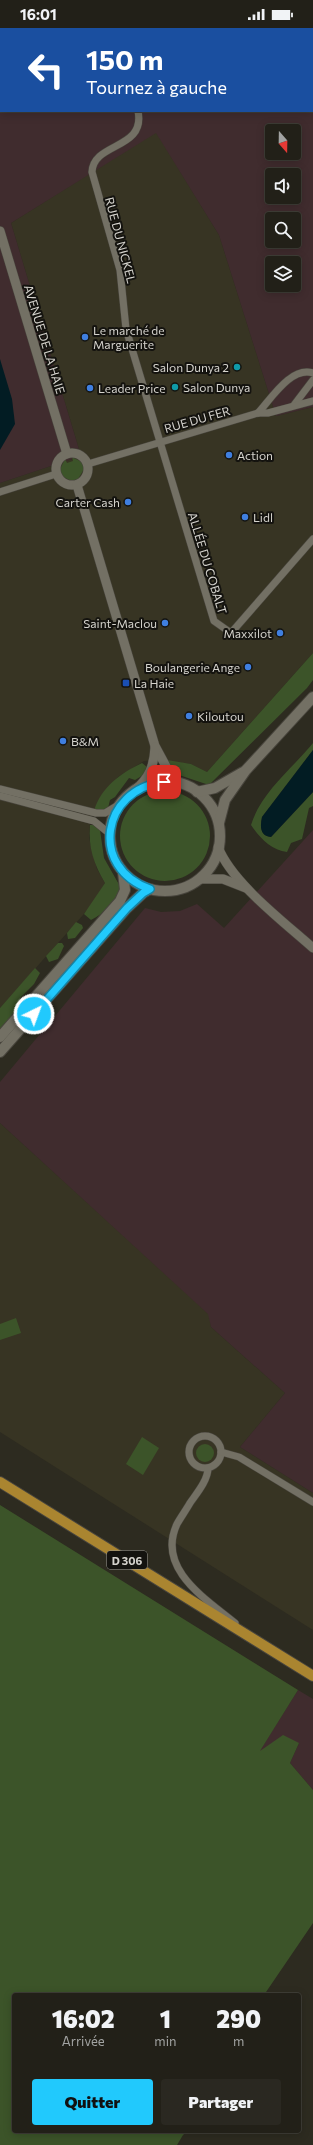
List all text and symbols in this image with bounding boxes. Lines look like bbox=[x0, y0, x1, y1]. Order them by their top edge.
text: 16:01 bbox=[20, 5, 57, 23]
text: 150 m bbox=[86, 42, 163, 76]
icon: left bbox=[20, 44, 72, 96]
text: Tournez à gauche bbox=[86, 76, 227, 98]
north arrow bbox=[265, 124, 301, 160]
map controls bbox=[265, 124, 301, 292]
button: sound bbox=[265, 168, 301, 204]
street label: RUE DU NICKEL bbox=[103, 195, 139, 285]
button: search bbox=[265, 212, 301, 248]
button: layers bbox=[265, 256, 301, 292]
street label: AVENUE DE LA HAIE bbox=[22, 283, 68, 395]
place label: Le marché de Marguerite bbox=[93, 323, 165, 351]
marker: Le marché de Marguerite bbox=[80, 332, 90, 342]
place label: Salon Dunya 2 bbox=[153, 360, 229, 374]
marker: Salon Dunya 2 bbox=[232, 362, 242, 372]
place label: Salon Dunya bbox=[183, 380, 250, 394]
place label: Leader Price bbox=[98, 381, 166, 395]
marker: Salon Dunya bbox=[170, 382, 180, 392]
marker: Leader Price bbox=[85, 383, 95, 393]
street label: RUE DU FER bbox=[162, 403, 232, 435]
place label: Action bbox=[237, 448, 273, 462]
marker: Action bbox=[224, 450, 234, 460]
place label: Carter Cash bbox=[56, 495, 120, 509]
marker: Carter Cash bbox=[123, 497, 133, 507]
street label: ALLÉE DU COBALT bbox=[186, 510, 230, 616]
place label: Lidl bbox=[253, 510, 273, 524]
marker: Lidl bbox=[240, 512, 250, 522]
place label: Saint-Maclou bbox=[83, 616, 157, 630]
marker: Saint-Maclou bbox=[160, 618, 170, 628]
place label: Maxxilot bbox=[223, 626, 272, 640]
marker: Maxxilot bbox=[275, 628, 285, 638]
place label: Boulangerie Ange bbox=[145, 660, 240, 674]
marker: Boulangerie Ange bbox=[243, 662, 253, 672]
place label: La Haie bbox=[134, 676, 174, 690]
marker: La Haie bbox=[121, 678, 131, 688]
place label: Kiloutou bbox=[197, 709, 244, 723]
marker: Kiloutou bbox=[184, 711, 194, 721]
place label: B&M bbox=[71, 734, 99, 748]
marker: B&M bbox=[58, 736, 68, 746]
pin bbox=[147, 765, 181, 799]
icon: arrive bbox=[153, 771, 175, 793]
position arrow bbox=[13, 993, 55, 1035]
road number: D 306 bbox=[107, 1551, 147, 1569]
text: 16:02 bbox=[52, 2004, 115, 2033]
text: 1 bbox=[160, 2004, 171, 2033]
text: 290 bbox=[216, 2004, 261, 2033]
text: Arrivée bbox=[62, 2033, 105, 2049]
text: min bbox=[154, 2033, 177, 2049]
text: m bbox=[233, 2033, 244, 2049]
button: Quitter bbox=[32, 2079, 153, 2125]
button: Partager bbox=[161, 2079, 281, 2125]

